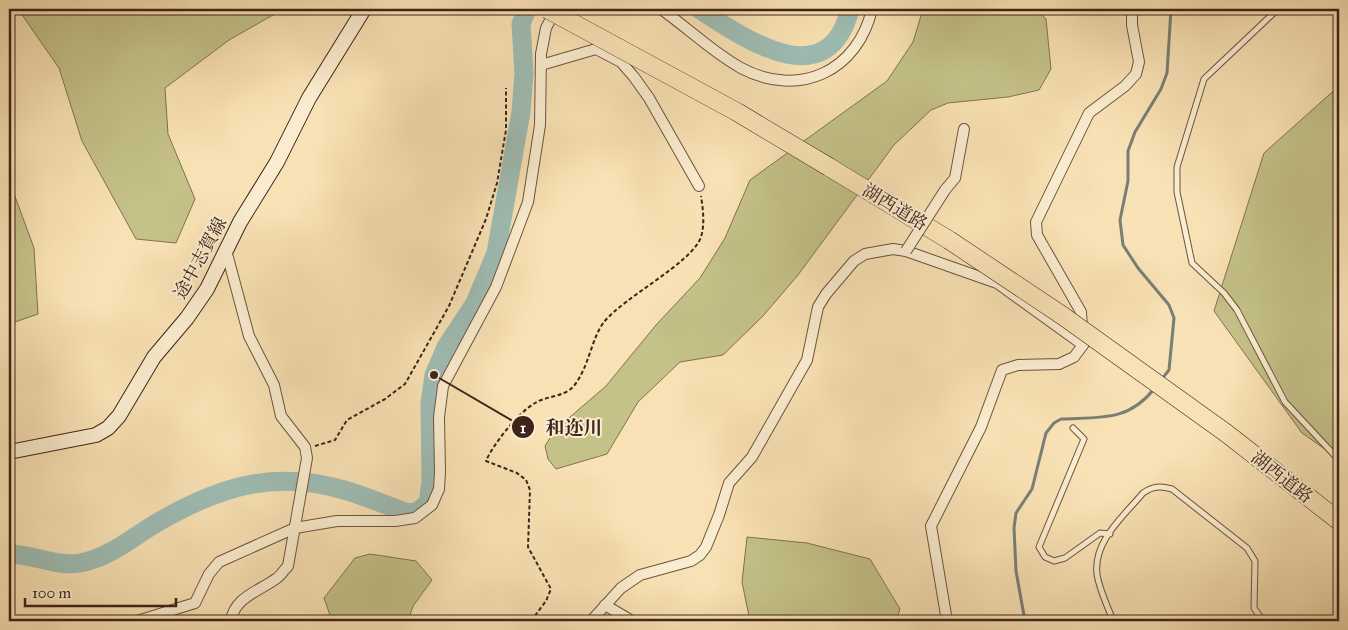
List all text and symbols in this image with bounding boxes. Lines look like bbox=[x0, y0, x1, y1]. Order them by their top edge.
street label: 湖西道路 bbox=[858, 179, 932, 235]
street label: 途中志賀線 bbox=[169, 213, 231, 303]
callout: 和迩川 bbox=[511, 410, 613, 444]
text: 和迩川 bbox=[545, 416, 603, 439]
text: 1 bbox=[520, 419, 526, 437]
street label: 湖西道路 bbox=[1247, 446, 1317, 508]
scale bar bbox=[25, 575, 176, 607]
text: 100 m bbox=[32, 584, 72, 602]

